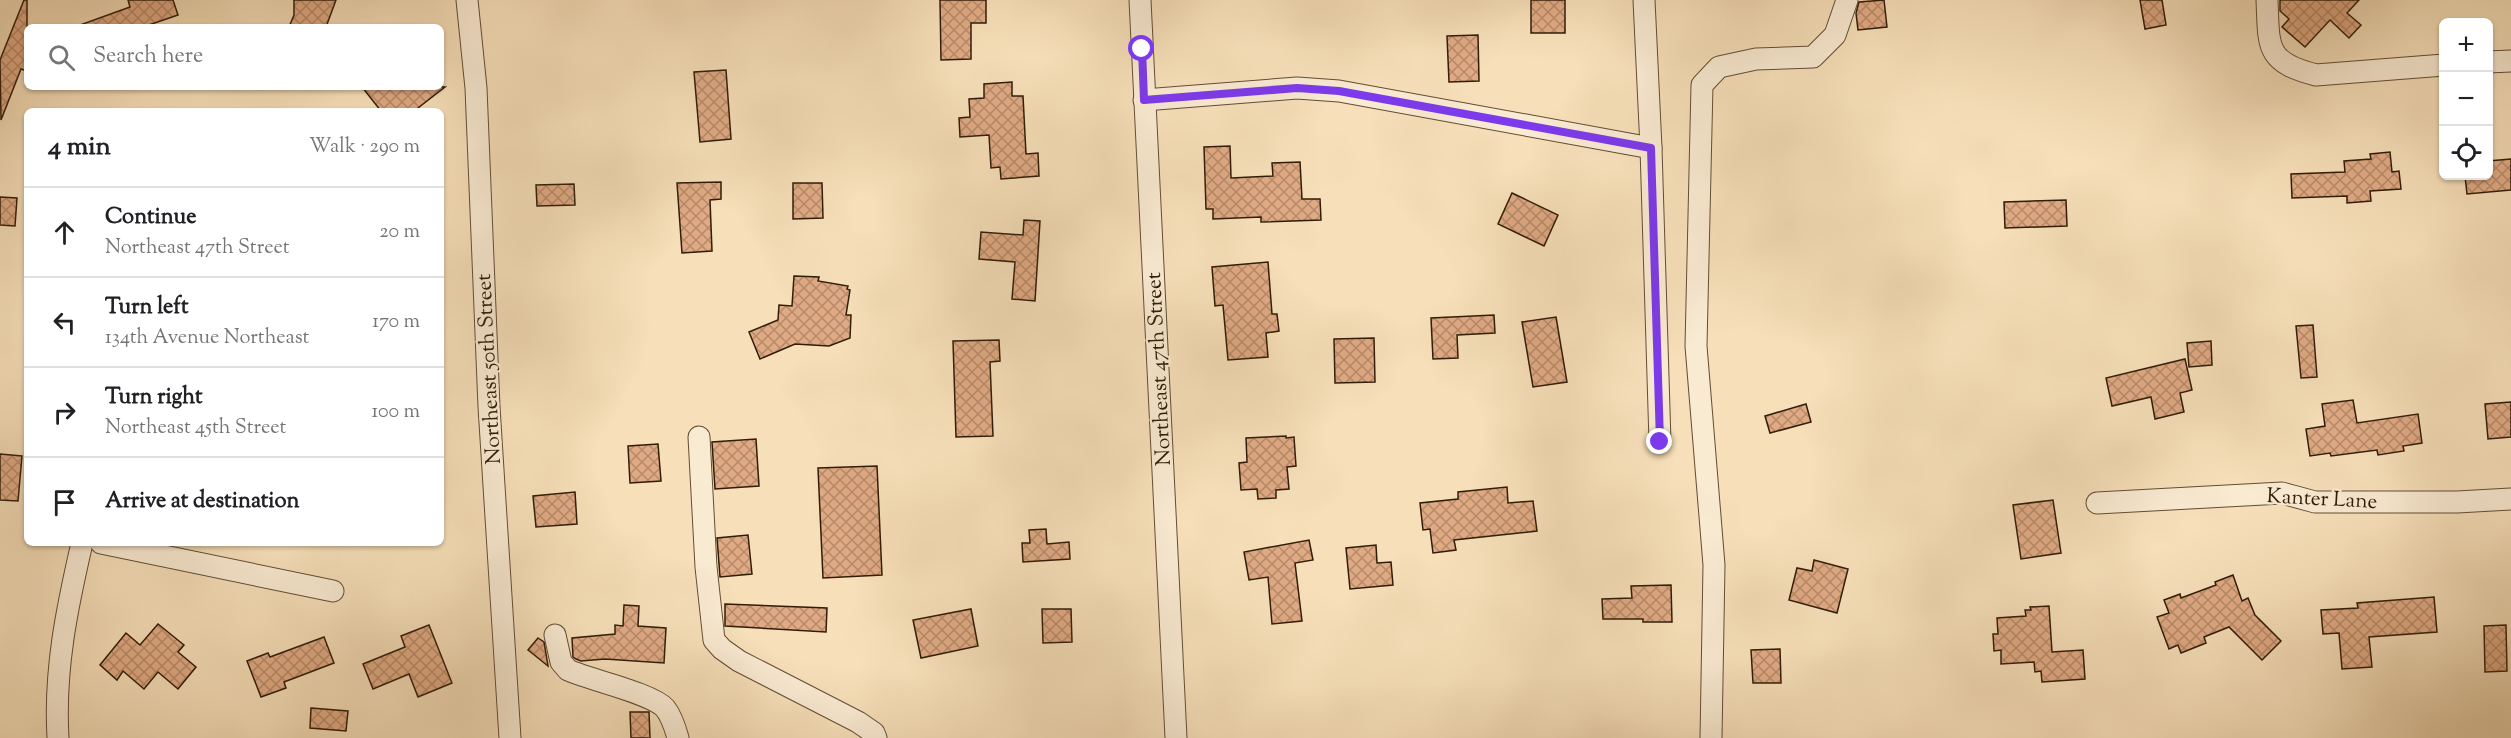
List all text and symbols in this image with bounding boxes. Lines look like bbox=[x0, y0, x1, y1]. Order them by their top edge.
map controls bbox=[2439, 18, 2493, 180]
button: + bbox=[2439, 18, 2493, 72]
search box bbox=[24, 24, 444, 90]
route start bbox=[1128, 35, 1154, 61]
icon: search bbox=[45, 41, 78, 74]
text: Search here bbox=[93, 41, 203, 73]
button: − bbox=[2439, 72, 2493, 126]
button: locate bbox=[2439, 126, 2493, 180]
text: 4 min bbox=[48, 129, 111, 166]
text: Walk · 290 m bbox=[309, 133, 420, 162]
text: Continue bbox=[105, 202, 196, 234]
icon: ahead bbox=[48, 216, 81, 249]
text: 20 m bbox=[379, 218, 420, 247]
text: Northeast 47th Street bbox=[105, 234, 290, 263]
street label: Northeast 47th Street bbox=[1140, 271, 1180, 466]
street label: Northeast 50th Street bbox=[470, 273, 510, 465]
text: Turn left bbox=[105, 292, 188, 324]
icon: left bbox=[48, 306, 81, 339]
text: 170 m bbox=[372, 308, 420, 337]
text: 134th Avenue Northeast bbox=[105, 324, 309, 353]
text: Turn right bbox=[105, 382, 202, 414]
icon: right bbox=[48, 396, 81, 429]
text: 100 m bbox=[371, 398, 420, 427]
text: Northeast 45th Street bbox=[105, 414, 286, 443]
route end bbox=[1646, 428, 1672, 454]
street label: Kanter Lane bbox=[2266, 482, 2378, 518]
icon: arrive bbox=[48, 486, 81, 519]
text: Arrive at destination bbox=[105, 486, 300, 518]

